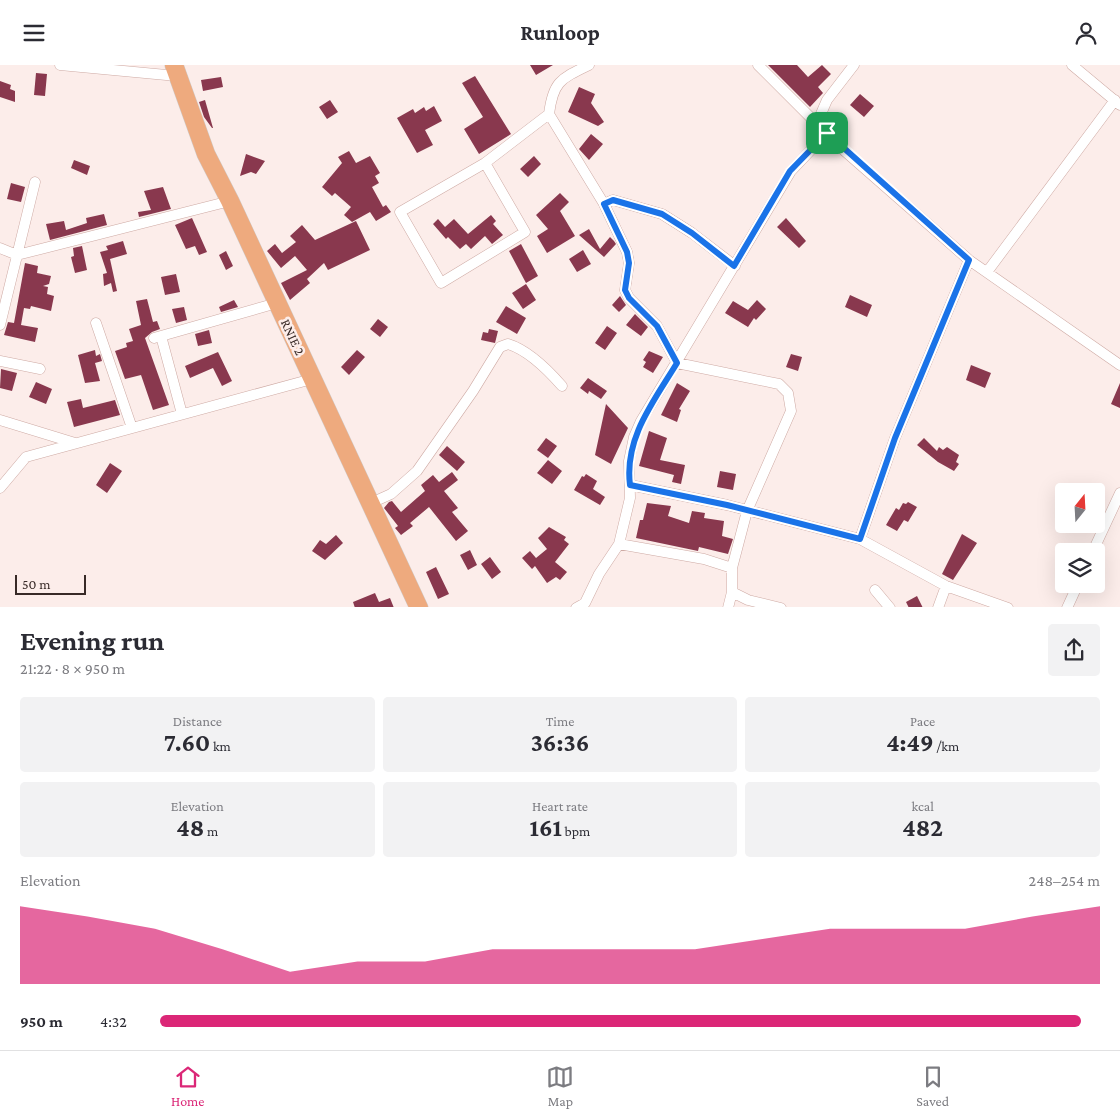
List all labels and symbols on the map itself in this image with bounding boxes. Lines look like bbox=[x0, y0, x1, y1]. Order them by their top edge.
pin bbox=[806, 112, 848, 154]
street label: RNIE 2 bbox=[278, 316, 308, 358]
north arrow bbox=[1055, 483, 1105, 533]
scale bar bbox=[15, 573, 86, 596]

